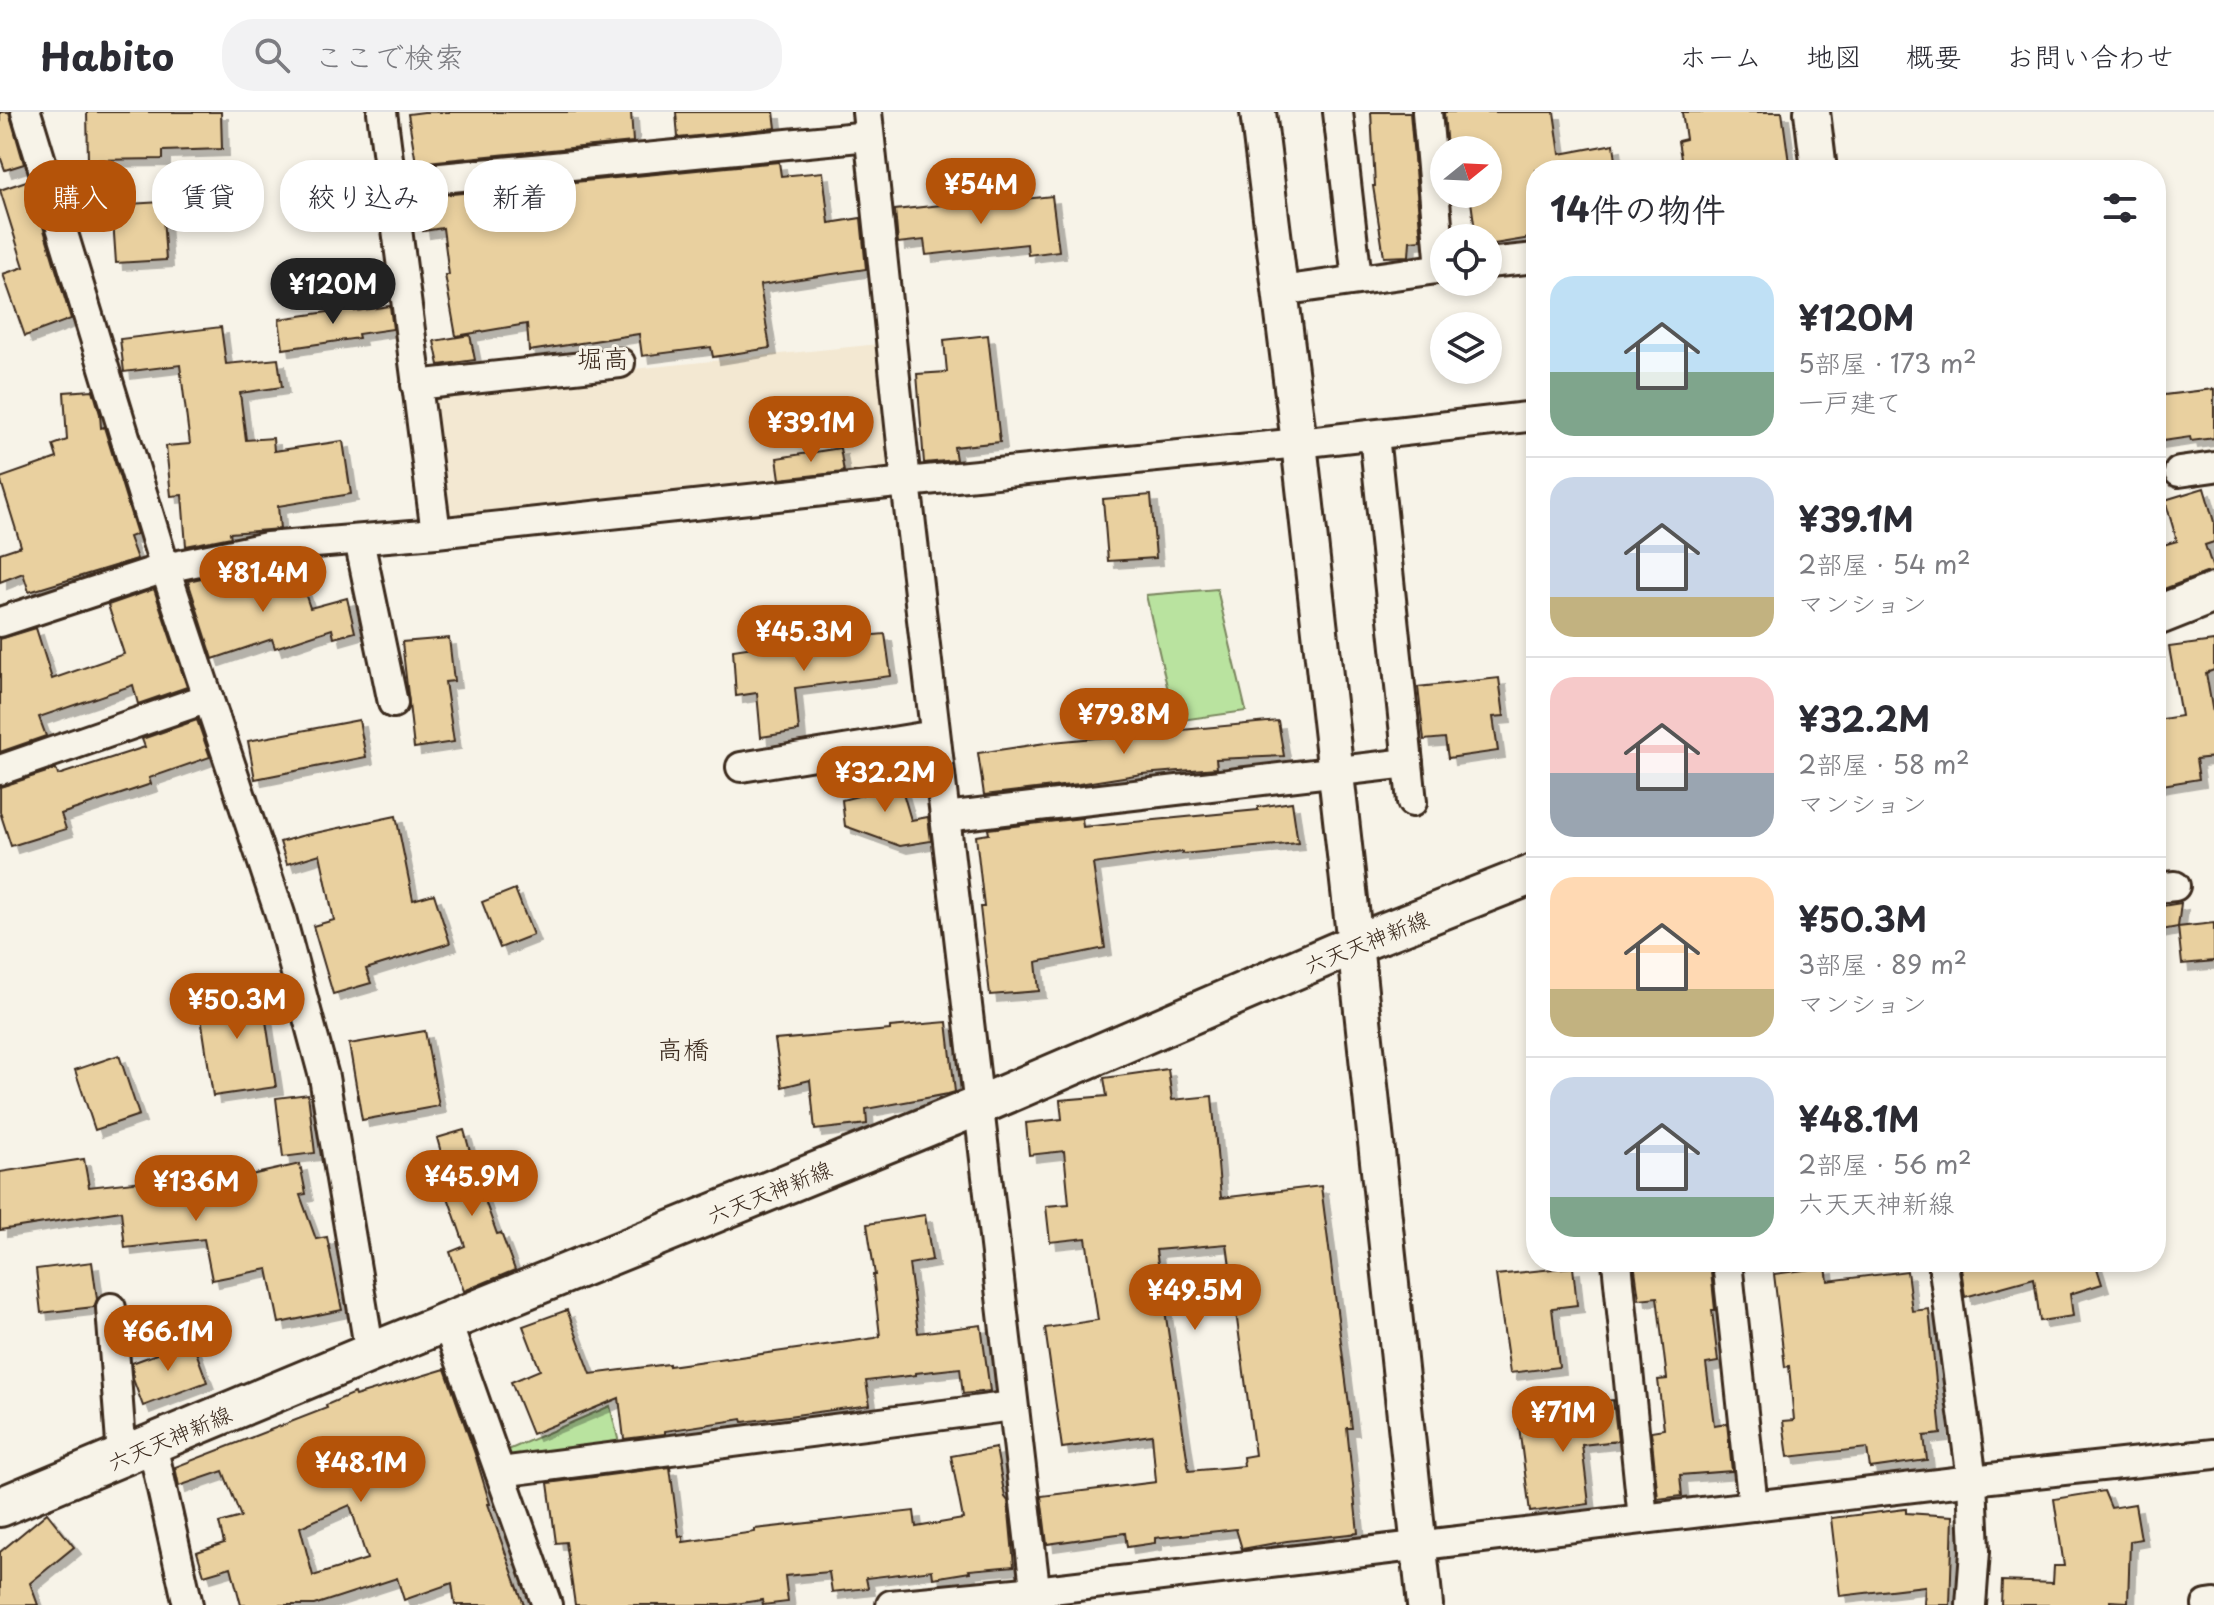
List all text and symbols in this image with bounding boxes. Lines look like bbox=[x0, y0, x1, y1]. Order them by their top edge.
search box bbox=[222, 19, 782, 91]
text: Habito bbox=[40, 27, 174, 84]
icon: search bbox=[250, 33, 294, 77]
text: ここで検索 bbox=[314, 33, 464, 78]
text: ホーム bbox=[1679, 34, 1762, 77]
text: 地図 bbox=[1806, 34, 1862, 77]
text: 概要 bbox=[1906, 34, 1962, 77]
text: お問い合わせ bbox=[2006, 34, 2174, 77]
north arrow bbox=[1430, 136, 1502, 208]
map controls bbox=[1430, 136, 1502, 384]
pin: ¥54M bbox=[934, 158, 1028, 226]
chip: 購入 bbox=[24, 160, 136, 232]
chip: 賃貸 bbox=[152, 160, 264, 232]
chip: 絞り込み bbox=[280, 160, 448, 232]
chip: 新着 bbox=[464, 160, 576, 232]
text: ¥54M bbox=[944, 164, 1018, 203]
text: 14件の物件 bbox=[1550, 182, 1726, 234]
icon: filters bbox=[2098, 186, 2142, 230]
button: locate bbox=[1430, 224, 1502, 296]
pin: ¥120M bbox=[277, 258, 389, 326]
text: ¥120M bbox=[289, 264, 377, 303]
text: ¥120M bbox=[1798, 291, 1914, 343]
icon: home bbox=[1614, 308, 1710, 404]
button: layers bbox=[1430, 312, 1502, 384]
district label: 堀高 bbox=[577, 338, 629, 377]
text: 5部屋 · 173 m² bbox=[1798, 343, 1977, 382]
text: 一戸建て bbox=[1798, 382, 1902, 421]
pin: ¥39.1M bbox=[746, 396, 876, 464]
text: ¥39.1M bbox=[767, 402, 855, 441]
text: ¥39.1M bbox=[1798, 492, 1914, 544]
icon: home bbox=[1614, 509, 1710, 605]
text: 2部屋 · 54 m² bbox=[1798, 544, 1971, 583]
pin: ¥81.4M bbox=[198, 546, 328, 614]
text: ¥81.4M bbox=[217, 552, 309, 591]
text: マンション bbox=[1798, 583, 1927, 622]
pin: ¥45.3M bbox=[739, 605, 869, 673]
text: ¥45.3M bbox=[755, 611, 853, 650]
pin: ¥79.8M bbox=[1059, 688, 1189, 756]
text: ¥32.2M bbox=[1798, 692, 1930, 744]
text: ¥79.8M bbox=[1078, 694, 1170, 733]
icon: home bbox=[1614, 709, 1710, 805]
text: 2部屋 · 58 m² bbox=[1798, 744, 1970, 783]
pin: ¥32.2M bbox=[820, 746, 950, 814]
text: ¥32.2M bbox=[834, 752, 936, 791]
text: マンション bbox=[1798, 783, 1927, 822]
text: ¥50.3M bbox=[1798, 892, 1927, 944]
street label: 六天天神新線 bbox=[1299, 901, 1433, 981]
icon: home bbox=[1614, 909, 1710, 1005]
text: 3部屋 · 89 m² bbox=[1798, 944, 1967, 983]
pin: ¥50.3M bbox=[172, 973, 302, 1041]
text: ¥50.3M bbox=[188, 979, 286, 1018]
text: マンション bbox=[1798, 983, 1927, 1022]
district label: 高橋 bbox=[657, 1029, 709, 1068]
text: ¥48.1M bbox=[1798, 1092, 1919, 1144]
icon: home bbox=[1614, 1109, 1710, 1205]
text: 2部屋 · 56 m² bbox=[1798, 1144, 1972, 1183]
pin: ¥45.9M bbox=[407, 1150, 537, 1218]
street label: 六天天神新線 bbox=[702, 1151, 836, 1231]
pin: ¥136M bbox=[140, 1155, 252, 1223]
text: ¥45.9M bbox=[424, 1156, 520, 1195]
text: ¥136M bbox=[153, 1161, 239, 1200]
text: 六天天神新線 bbox=[1798, 1183, 1954, 1222]
pin: ¥49.5M bbox=[1130, 1264, 1260, 1332]
text: ¥49.5M bbox=[1147, 1270, 1243, 1309]
pin: ¥66.1M bbox=[103, 1305, 233, 1373]
text: ¥66.1M bbox=[122, 1311, 214, 1350]
pin: ¥71M bbox=[1516, 1386, 1610, 1454]
text: ¥71M bbox=[1530, 1392, 1596, 1431]
street label: 六天天神新線 bbox=[102, 1396, 236, 1478]
pin: ¥48.1M bbox=[296, 1436, 426, 1504]
text: ¥48.1M bbox=[315, 1442, 407, 1481]

